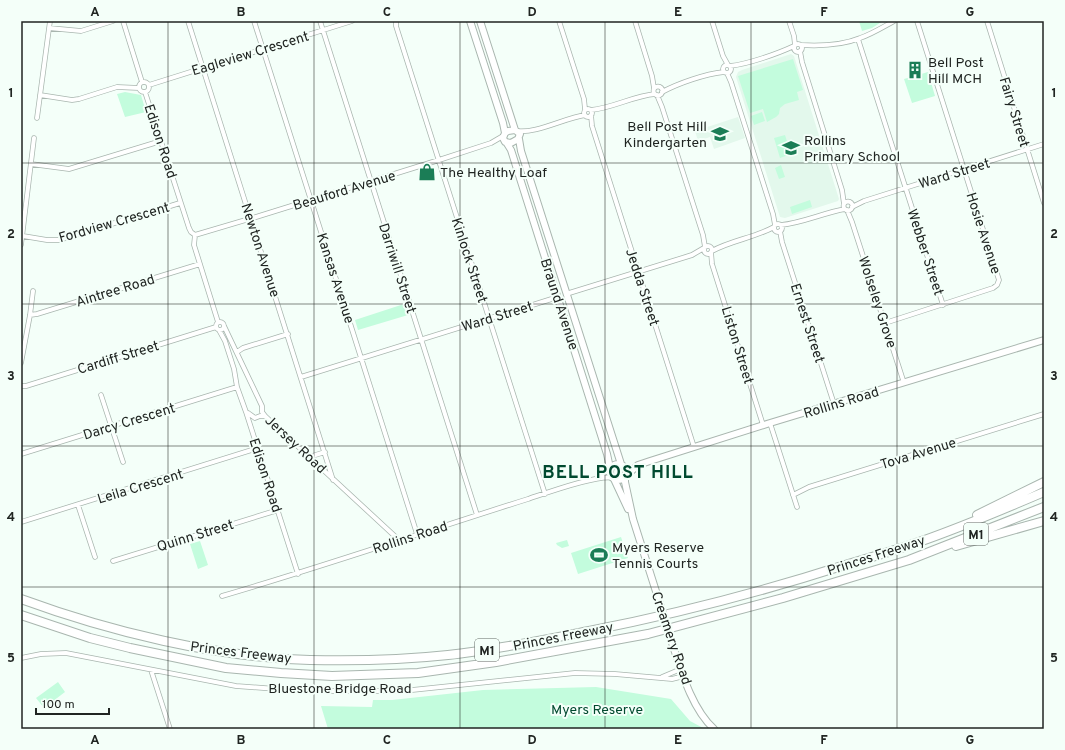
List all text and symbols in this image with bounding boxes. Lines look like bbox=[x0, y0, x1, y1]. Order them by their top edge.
text: A bbox=[90, 5, 100, 21]
text: B bbox=[237, 5, 246, 21]
text: C bbox=[383, 5, 391, 21]
text: D bbox=[527, 5, 537, 21]
text: E bbox=[674, 5, 682, 21]
text: F bbox=[820, 5, 828, 21]
text: G bbox=[966, 5, 975, 21]
street label: Eagleview Crescent bbox=[190, 28, 311, 80]
place label: Bell Post Hill MCH bbox=[928, 55, 984, 88]
building icon: Bell Post Hill MCH bbox=[905, 60, 925, 80]
street label: Fairy Street bbox=[995, 75, 1032, 150]
text: 1 bbox=[8, 86, 14, 102]
text: 1 bbox=[1051, 86, 1057, 102]
street label: Edison Road bbox=[140, 102, 180, 181]
place label: Bell Post Hill Kindergarten bbox=[624, 119, 707, 152]
school or university icon: Bell Post Hill Kindergarten bbox=[710, 124, 730, 144]
place label: Rollins Primary School bbox=[804, 133, 900, 166]
school or university icon: Rollins Primary School bbox=[781, 138, 801, 158]
street label: Ward Street bbox=[917, 156, 992, 193]
shop icon: The Healthy Loaf bbox=[417, 162, 437, 182]
place label: The Healthy Loaf bbox=[440, 165, 547, 182]
street label: Beauford Avenue bbox=[291, 168, 398, 215]
street label: Hosie Avenue bbox=[961, 191, 1004, 276]
street label: Fordview Crescent bbox=[57, 199, 172, 247]
street label: Newton Avenue bbox=[236, 201, 283, 300]
street label: Webber Street bbox=[903, 207, 947, 298]
street label: Kinlock Street bbox=[447, 216, 490, 305]
street label: Darriwill Street bbox=[374, 221, 419, 316]
text: 2 bbox=[7, 227, 15, 243]
text: 2 bbox=[1050, 227, 1058, 243]
street label: Kansas Avenue bbox=[312, 231, 357, 326]
street label: Jedda Street bbox=[621, 247, 662, 328]
street label: Wolseley Grove bbox=[854, 254, 899, 351]
street label: Braund Avenue bbox=[536, 257, 581, 352]
street label: Aintree Road bbox=[74, 271, 157, 311]
street label: Ernest Street bbox=[786, 281, 827, 365]
street label: Ward Street bbox=[460, 299, 535, 336]
street label: Liston Street bbox=[717, 304, 756, 386]
street label: Cardiff Street bbox=[76, 338, 161, 379]
text: 3 bbox=[7, 369, 15, 385]
text: 3 bbox=[1050, 369, 1058, 385]
street label: Rollins Road bbox=[802, 384, 881, 423]
street label: Darcy Crescent bbox=[81, 400, 178, 445]
street label: Jersey Road bbox=[261, 412, 329, 478]
street label: Tova Avenue bbox=[878, 435, 958, 474]
street label: Edison Road bbox=[245, 436, 285, 515]
district label: BELL POST HILL bbox=[542, 462, 694, 485]
street label: Leila Crescent bbox=[95, 466, 185, 509]
text: 4 bbox=[7, 510, 15, 526]
text: 4 bbox=[1050, 510, 1058, 526]
street label: Quinn Street bbox=[155, 517, 236, 556]
street label: Rollins Road bbox=[371, 518, 450, 559]
road number: M1 bbox=[964, 523, 988, 545]
street label: Princes Freeway bbox=[825, 533, 928, 580]
place label: Myers Reserve Tennis Courts bbox=[612, 540, 704, 573]
sports icon: Myers Reserve Tennis Courts bbox=[589, 545, 609, 565]
street label: Creamery Road bbox=[647, 590, 695, 687]
street label: Princes Freeway bbox=[512, 619, 615, 656]
street label: Princes Freeway bbox=[189, 639, 292, 668]
road number: M1 bbox=[475, 639, 499, 661]
text: 5 bbox=[7, 651, 15, 667]
text: 5 bbox=[1050, 651, 1058, 667]
street label: Bluestone Bridge Road bbox=[268, 681, 412, 698]
scale bar bbox=[36, 690, 109, 716]
text: 100 m bbox=[42, 697, 75, 713]
park label: Myers Reserve bbox=[551, 702, 643, 719]
text: A bbox=[90, 733, 100, 749]
text: B bbox=[237, 733, 246, 749]
text: C bbox=[383, 733, 391, 749]
text: D bbox=[527, 733, 537, 749]
text: E bbox=[674, 733, 682, 749]
text: F bbox=[820, 733, 828, 749]
text: G bbox=[966, 733, 975, 749]

